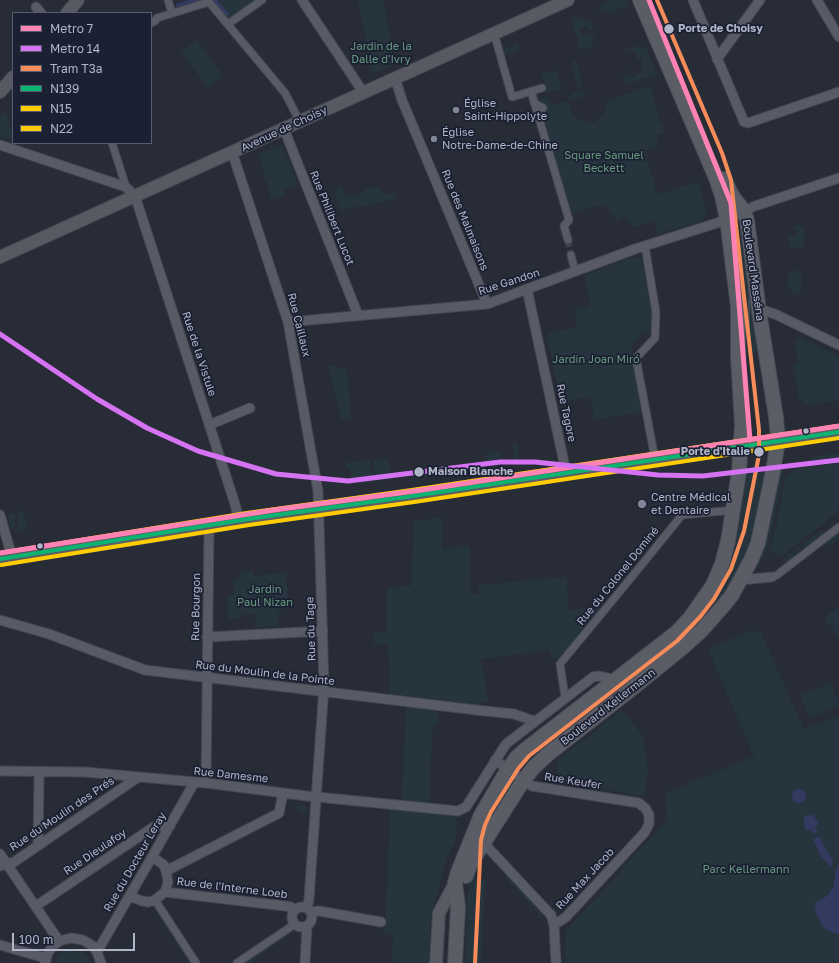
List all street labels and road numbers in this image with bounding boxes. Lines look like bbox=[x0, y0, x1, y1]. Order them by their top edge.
street label: Avenue de Choisy bbox=[239, 103, 329, 155]
street label: Rue des Malmaisons bbox=[439, 168, 491, 272]
street label: Rue Philibert Lucot bbox=[307, 169, 357, 267]
street label: Boulevard Masséna bbox=[739, 218, 767, 322]
street label: Rue Gandon bbox=[477, 266, 541, 298]
street label: Rue Caillaux bbox=[285, 292, 313, 358]
street label: Rue de la Vistule bbox=[179, 310, 219, 398]
street label: Rue Tagore bbox=[553, 383, 579, 443]
street label: Rue du Colonel Dominé bbox=[574, 524, 662, 628]
street label: Rue Bourgon bbox=[189, 573, 203, 641]
street label: Rue du Tage bbox=[303, 597, 319, 661]
street label: Rue du Moulin de la Pointe bbox=[195, 658, 335, 688]
street label: Boulevard Kellermann bbox=[558, 666, 658, 748]
street label: Rue Damesme bbox=[193, 765, 269, 785]
street label: Rue Keufer bbox=[543, 770, 603, 792]
street label: Rue du Moulin des Prés bbox=[7, 774, 117, 854]
street label: Rue du Docteur Leray bbox=[101, 810, 169, 914]
street label: Rue Dieulafoy bbox=[61, 826, 129, 878]
street label: Rue Max Jacob bbox=[553, 846, 617, 912]
street label: Rue de l'Interne Loeb bbox=[176, 875, 288, 901]

